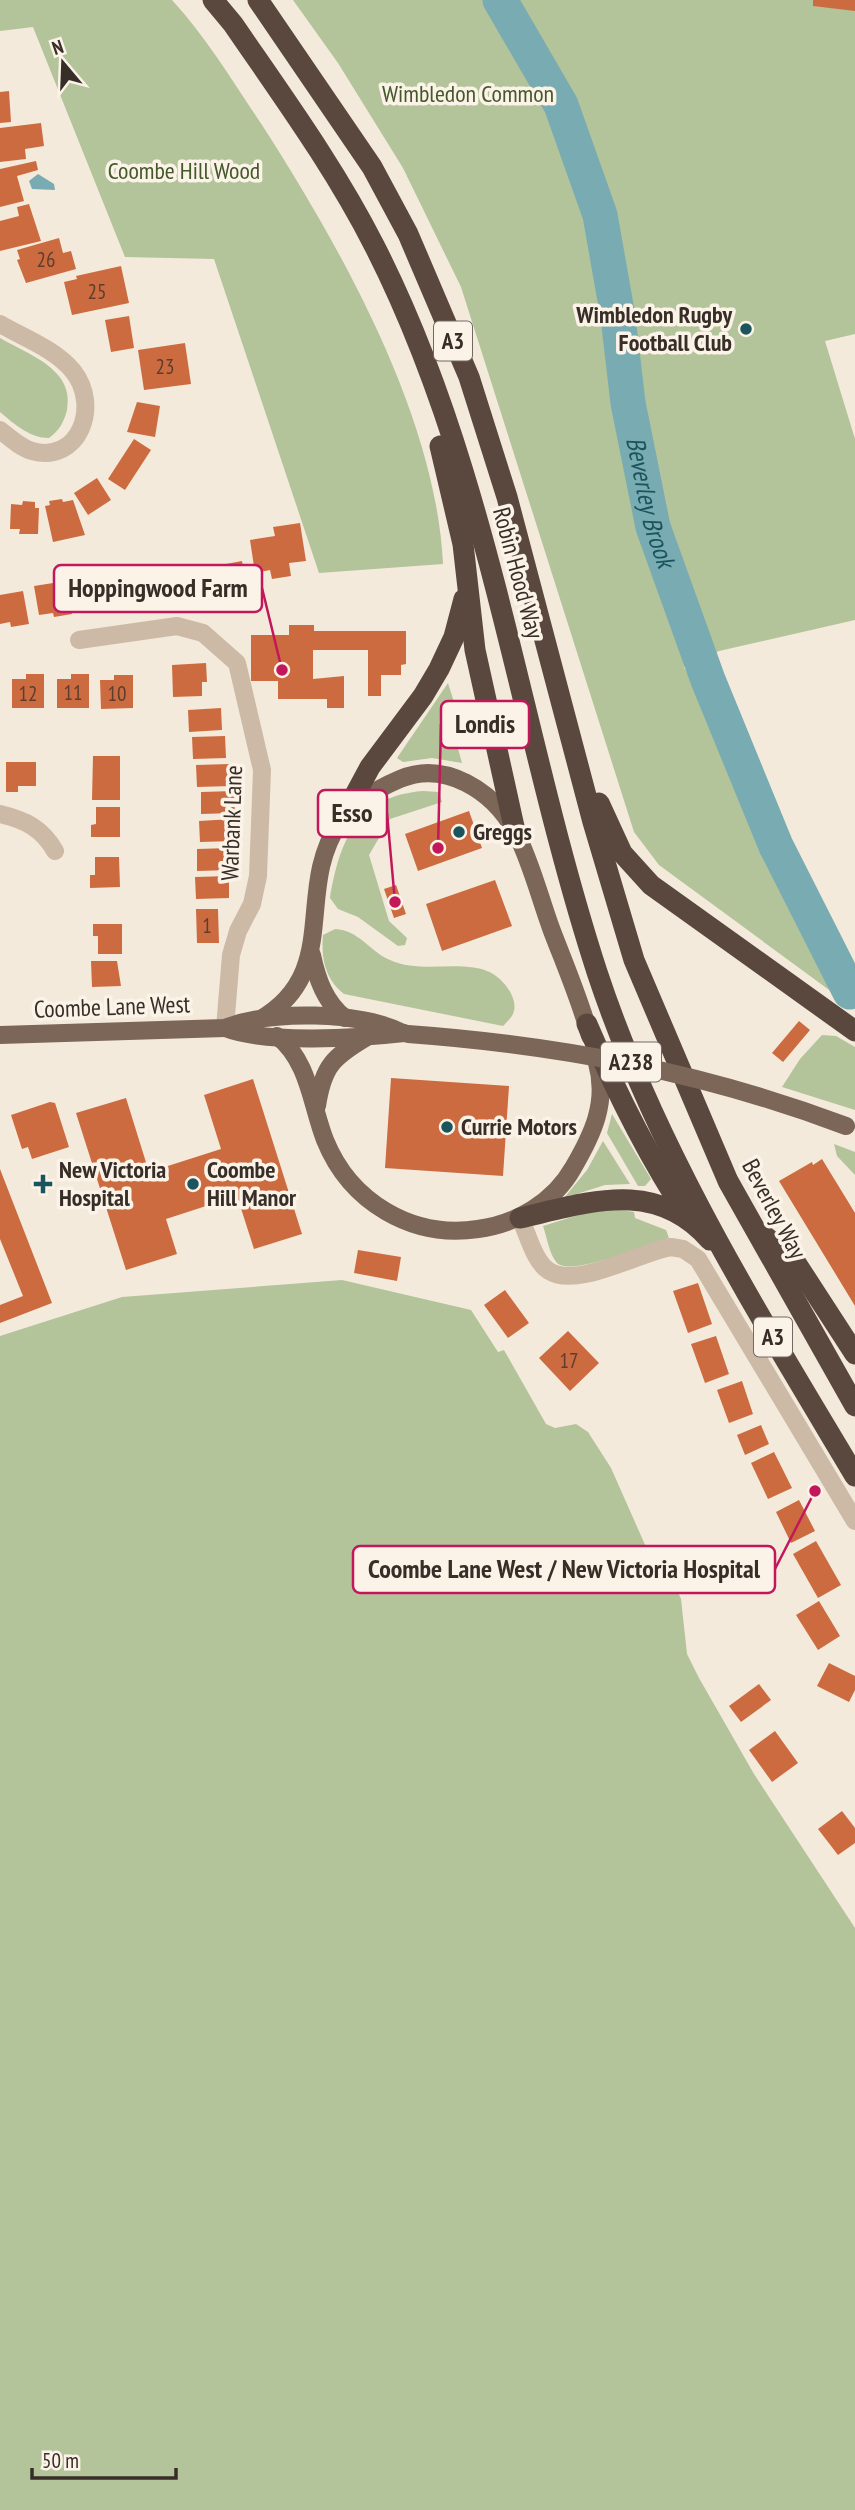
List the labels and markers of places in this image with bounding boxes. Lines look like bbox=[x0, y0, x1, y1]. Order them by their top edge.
place label: Wimbledon Rugby Football Club bbox=[575, 299, 732, 358]
marker: Wimbledon Rugby Football Club bbox=[738, 321, 754, 337]
callout: Hoppingwood Farm bbox=[54, 565, 262, 612]
callout: Londis bbox=[441, 701, 529, 748]
callout: Esso bbox=[318, 790, 387, 837]
place label: Greggs bbox=[473, 816, 532, 847]
marker: Greggs bbox=[451, 824, 467, 840]
place label: Currie Motors bbox=[461, 1111, 577, 1142]
marker: Currie Motors bbox=[439, 1119, 455, 1135]
place label: New Victoria Hospital bbox=[59, 1154, 166, 1213]
place label: Coombe Hill Manor bbox=[207, 1154, 297, 1213]
marker: New Victoria Hospital bbox=[33, 1174, 53, 1194]
marker: Coombe Hill Manor bbox=[185, 1176, 201, 1192]
callout: Coombe Lane West / New Victoria Hospital bbox=[353, 1546, 775, 1593]

